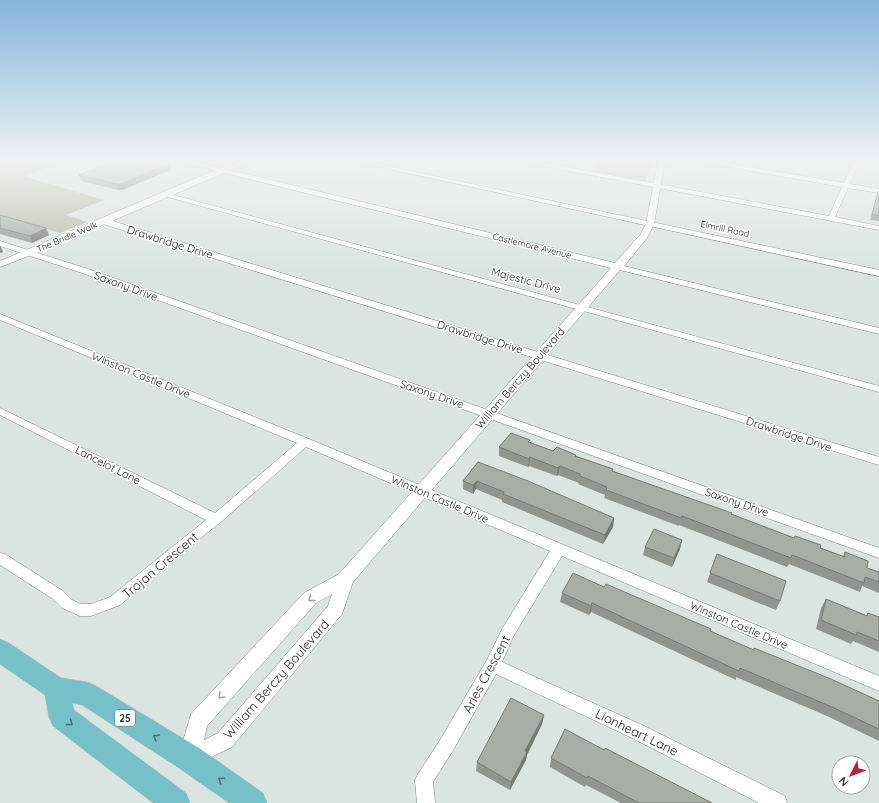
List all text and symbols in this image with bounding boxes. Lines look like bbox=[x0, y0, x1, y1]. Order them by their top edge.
street label: Elmrill Road bbox=[700, 218, 751, 239]
street label: The Bridle Walk bbox=[35, 219, 99, 254]
street label: Drawbridge Drive bbox=[125, 222, 215, 262]
street label: Castlemore Avenue bbox=[492, 230, 573, 261]
street label: Majestic Drive bbox=[490, 264, 562, 296]
street label: Saxony Drive bbox=[92, 268, 160, 304]
street label: Drawbridge Drive bbox=[435, 317, 525, 357]
street label: William Berczy Boulevard bbox=[472, 325, 568, 431]
street label: Winston Castle Drive bbox=[90, 349, 192, 401]
street label: Saxony Drive bbox=[398, 377, 466, 411]
street label: Drawbridge Drive bbox=[744, 414, 834, 454]
street label: Lancelot Lane bbox=[73, 442, 143, 488]
street label: Winston Castle Drive bbox=[389, 472, 491, 526]
street label: Saxony Drive bbox=[703, 485, 771, 519]
street label: Trojan Crescent bbox=[119, 528, 201, 602]
one-way arrow bbox=[309, 594, 316, 601]
street label: Winston Castle Drive bbox=[688, 598, 790, 652]
street label: William Berczy Boulevard bbox=[220, 616, 332, 742]
street label: Aries Crescent bbox=[459, 632, 513, 716]
one-way arrow bbox=[219, 691, 226, 699]
street label: Lionheart Lane bbox=[593, 705, 681, 759]
road number: 25 bbox=[115, 710, 135, 726]
one-way arrow bbox=[66, 718, 73, 725]
one-way arrow bbox=[153, 735, 160, 742]
north arrow bbox=[831, 755, 871, 795]
text: N bbox=[836, 774, 851, 789]
one-way arrow bbox=[219, 778, 226, 785]

